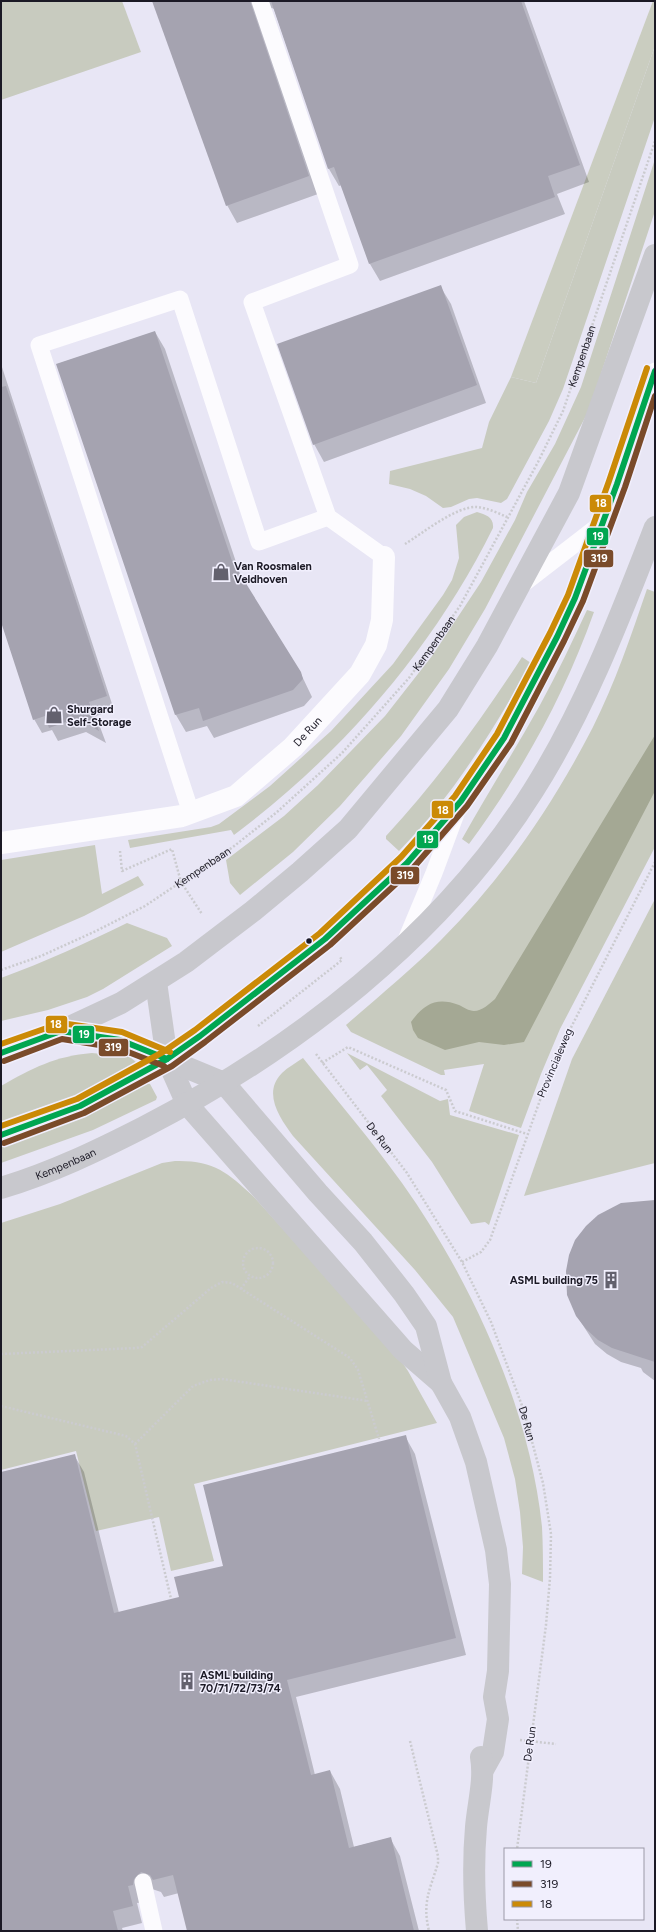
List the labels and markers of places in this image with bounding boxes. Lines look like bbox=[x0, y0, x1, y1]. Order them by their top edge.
place label: Van Roosmalen Veldhoven bbox=[234, 560, 312, 586]
shop icon: Van Roosmalen Veldhoven bbox=[211, 562, 231, 582]
place label: Shurgard Self-Storage bbox=[67, 703, 131, 729]
shop icon: Shurgard Self-Storage bbox=[44, 705, 64, 725]
unlabelled marker bbox=[304, 936, 314, 946]
building icon: ASML building 75 bbox=[601, 1270, 621, 1290]
place label: ASML building 75 bbox=[510, 1274, 598, 1287]
place label: ASML building 70/71/72/73/74 bbox=[200, 1669, 281, 1695]
building icon: ASML building 70/71/72/73/74 bbox=[177, 1671, 197, 1691]

